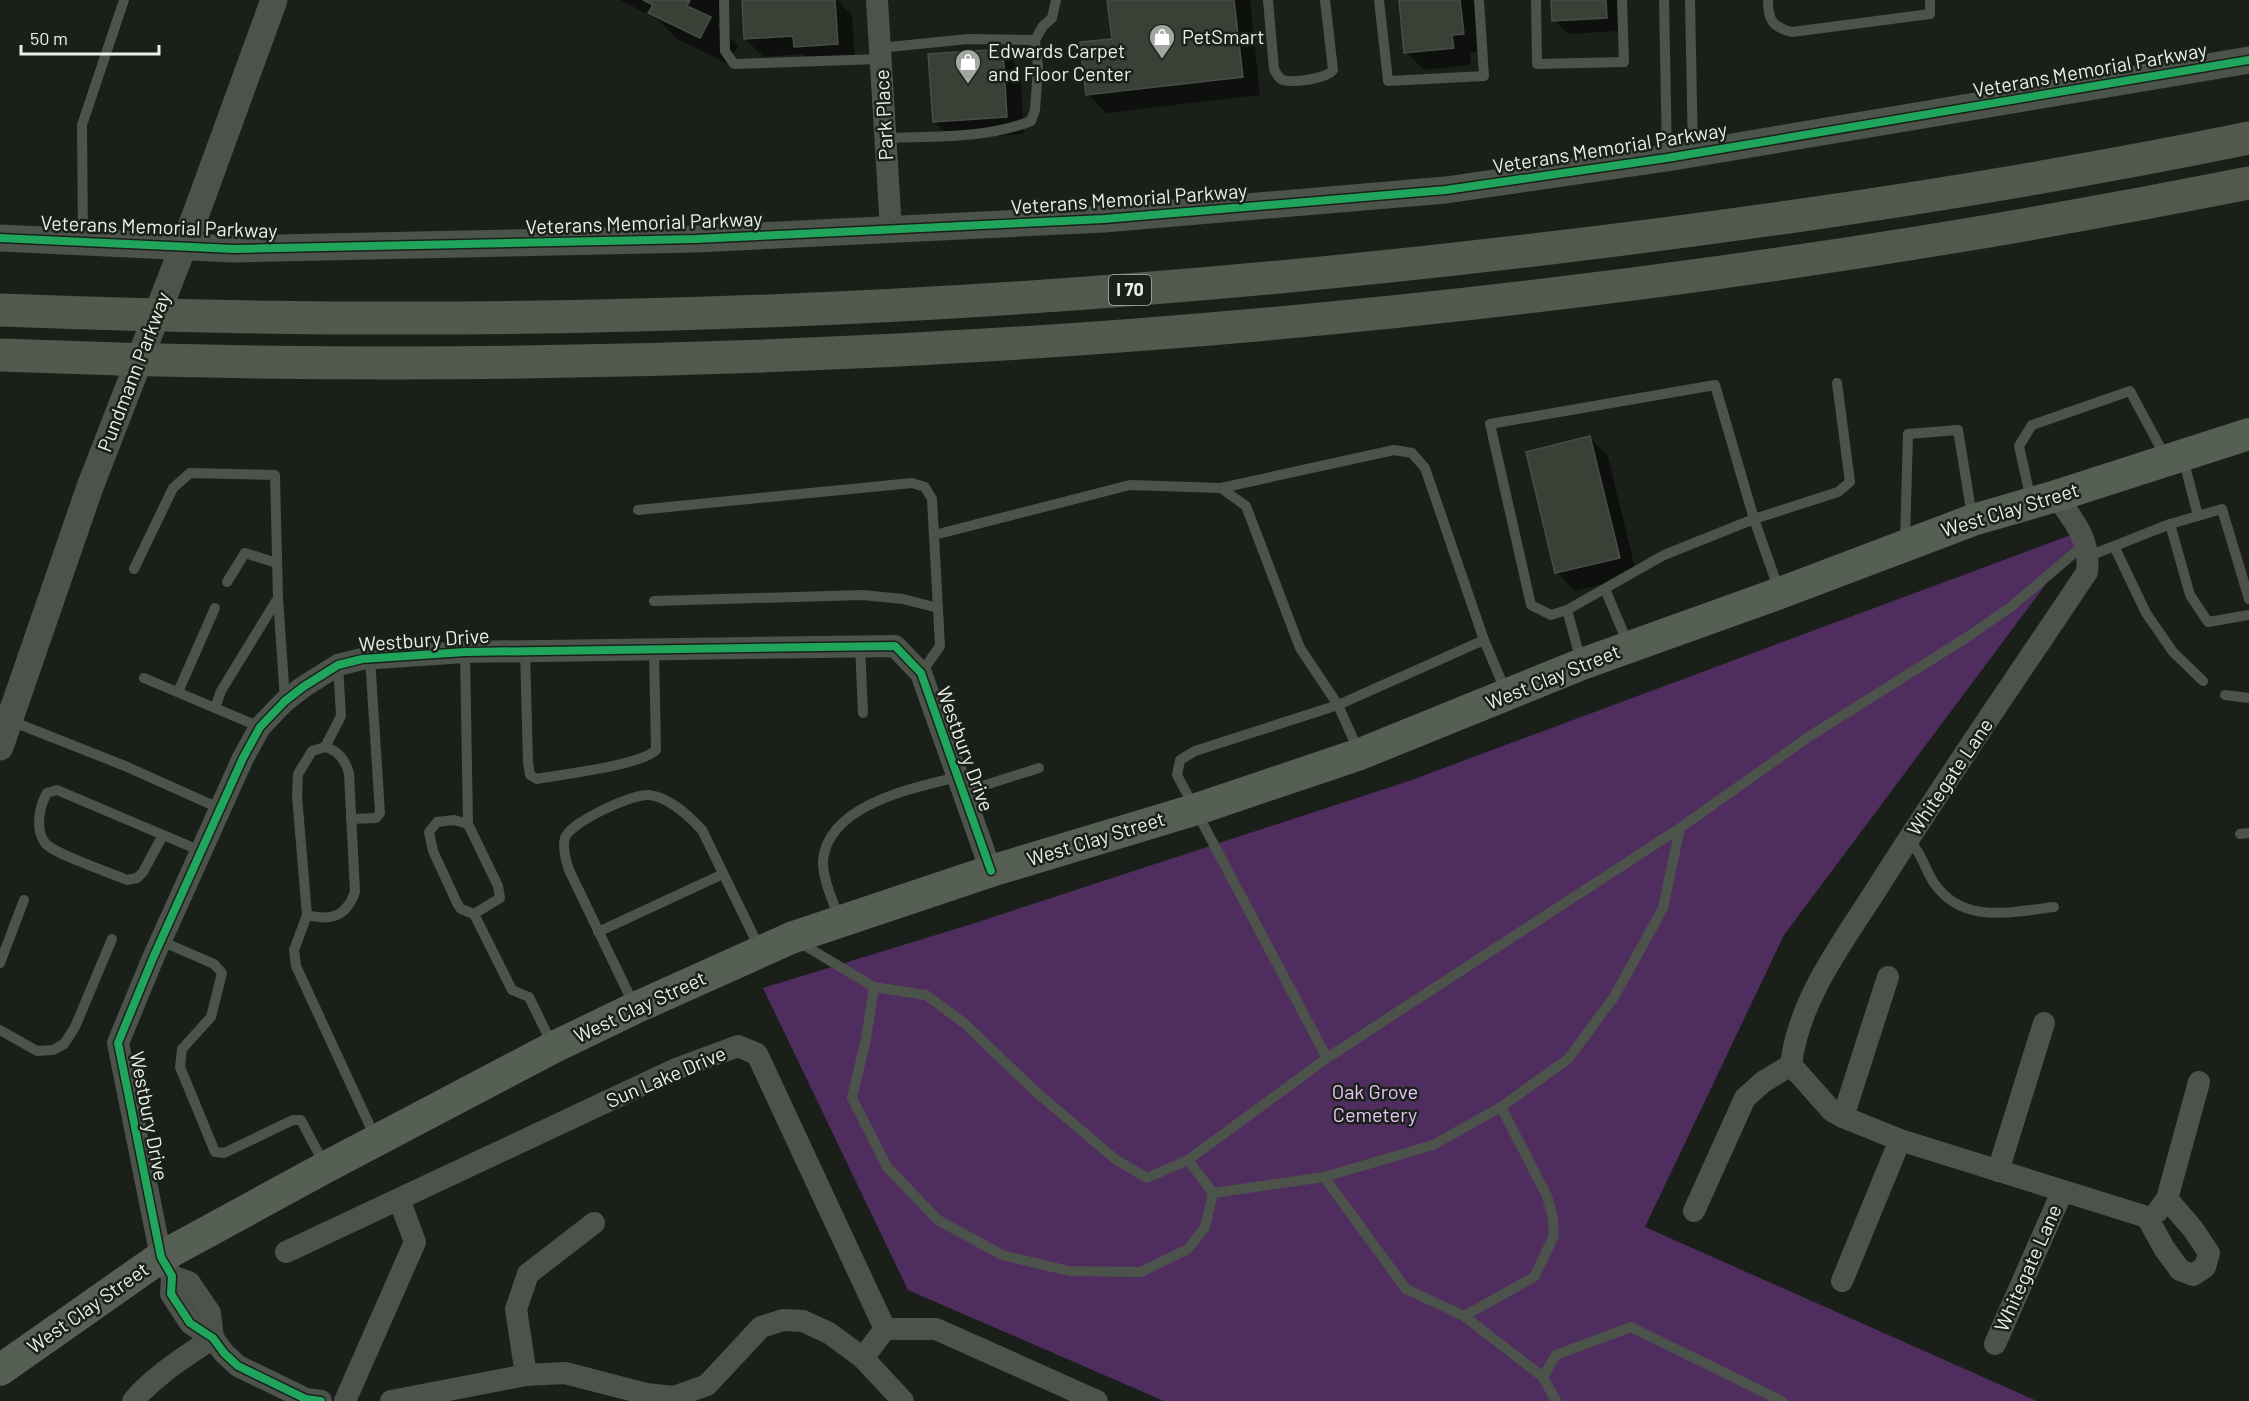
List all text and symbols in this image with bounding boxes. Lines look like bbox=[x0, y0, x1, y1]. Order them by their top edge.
scale bar bbox=[21, 18, 159, 56]
shop icon: PetSmart bbox=[1147, 22, 1177, 60]
place label: PetSmart bbox=[1182, 24, 1265, 48]
text: 50 m bbox=[30, 27, 68, 49]
street label: Veterans Memorial Parkway bbox=[1971, 37, 2209, 101]
place label: Edwards Carpet and Floor Center bbox=[988, 38, 1131, 85]
shop icon: Edwards Carpet and Floor Center bbox=[953, 47, 983, 85]
street label: Park Place bbox=[869, 69, 897, 161]
street label: Veterans Memorial Parkway bbox=[1491, 117, 1729, 177]
street label: Veterans Memorial Parkway bbox=[1010, 178, 1248, 218]
street label: Veterans Memorial Parkway bbox=[525, 206, 763, 238]
street label: Veterans Memorial Parkway bbox=[40, 210, 278, 242]
road number: I 70 bbox=[1109, 275, 1151, 305]
street label: Pundmann Parkway bbox=[92, 288, 175, 455]
street label: West Clay Street bbox=[1938, 477, 2081, 541]
street label: Westbury Drive bbox=[358, 622, 490, 656]
street label: West Clay Street bbox=[1482, 638, 1623, 714]
street label: Westbury Drive bbox=[932, 683, 1000, 814]
street label: Whitegate Lane bbox=[1901, 713, 1997, 840]
street label: West Clay Street bbox=[1024, 806, 1167, 870]
street label: West Clay Street bbox=[570, 965, 709, 1047]
street label: Sun Lake Drive bbox=[602, 1040, 729, 1112]
street label: Westbury Drive bbox=[126, 1049, 174, 1182]
park label: Oak Grove Cemetery bbox=[1332, 1079, 1418, 1126]
street label: Whitegate Lane bbox=[1988, 1200, 2066, 1335]
street label: West Clay Street bbox=[22, 1256, 153, 1358]

